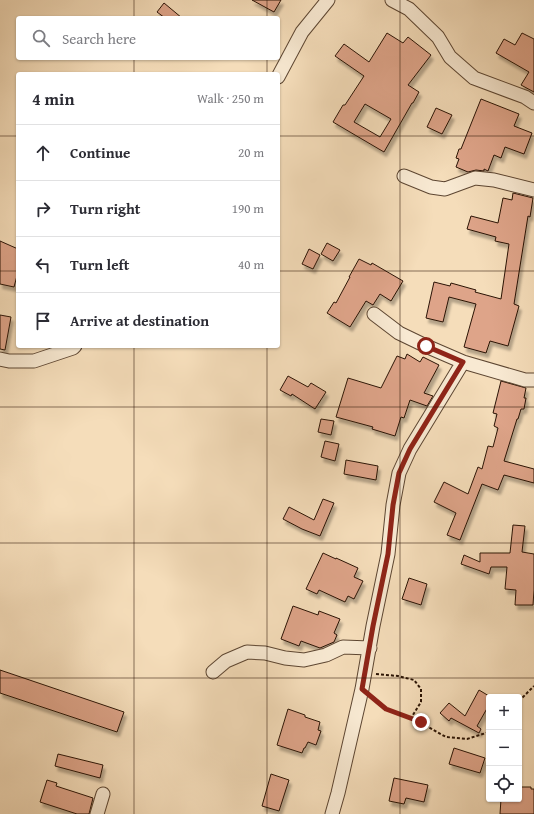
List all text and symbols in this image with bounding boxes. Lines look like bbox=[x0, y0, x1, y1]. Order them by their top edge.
search box bbox=[16, 16, 280, 60]
icon: search bbox=[30, 27, 52, 49]
text: Search here bbox=[62, 28, 136, 49]
text: 4 min bbox=[32, 86, 74, 111]
text: Walk · 250 m bbox=[197, 89, 264, 108]
icon: ahead bbox=[32, 142, 54, 164]
text: Continue bbox=[70, 142, 131, 163]
text: 20 m bbox=[238, 143, 264, 162]
icon: right bbox=[32, 198, 54, 220]
text: Turn right bbox=[70, 198, 141, 219]
text: 190 m bbox=[232, 199, 264, 218]
icon: left bbox=[32, 254, 54, 276]
text: Turn left bbox=[70, 254, 129, 275]
text: 40 m bbox=[238, 255, 264, 274]
icon: arrive bbox=[32, 310, 54, 332]
text: Arrive at destination bbox=[70, 310, 209, 331]
route start bbox=[417, 337, 435, 355]
map controls bbox=[486, 694, 522, 802]
button: + bbox=[486, 694, 522, 730]
route end bbox=[412, 713, 430, 731]
button: − bbox=[486, 730, 522, 766]
button: locate bbox=[486, 766, 522, 802]

